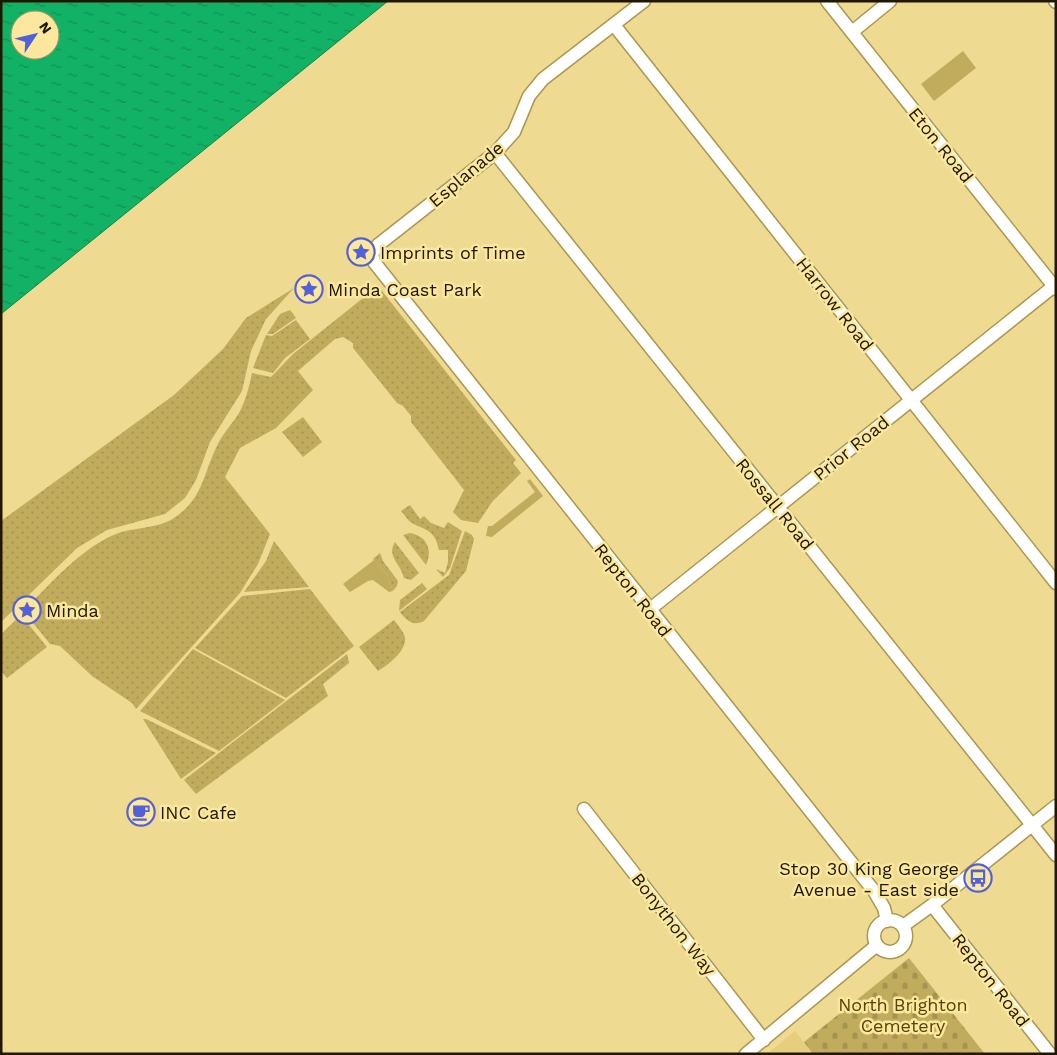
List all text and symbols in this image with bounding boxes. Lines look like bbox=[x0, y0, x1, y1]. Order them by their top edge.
north arrow bbox=[10, 10, 60, 60]
text: N bbox=[36, 19, 55, 36]
street label: Eton Road bbox=[904, 103, 978, 187]
street label: Esplanade bbox=[424, 137, 508, 211]
place icon: Imprints of Time bbox=[346, 237, 376, 267]
place label: Imprints of Time bbox=[380, 242, 526, 263]
street label: Harrow Road bbox=[792, 253, 878, 355]
place icon: Minda Coast Park bbox=[294, 274, 324, 304]
place label: Minda Coast Park bbox=[328, 279, 482, 300]
street label: Prior Road bbox=[809, 411, 893, 485]
street label: Rossall Road bbox=[732, 454, 818, 554]
street label: Repton Road bbox=[590, 539, 676, 641]
place icon: Minda bbox=[12, 595, 42, 625]
place label: Minda bbox=[46, 600, 99, 621]
cafe icon: INC Cafe bbox=[126, 797, 156, 827]
place label: INC Cafe bbox=[160, 802, 237, 823]
place label: Stop 30 King George Avenue - East side bbox=[779, 858, 959, 900]
bus stop icon: Stop 30 King George Avenue - East side bbox=[963, 863, 993, 893]
street label: Bonython Way bbox=[627, 868, 721, 980]
street label: Repton Road bbox=[948, 929, 1034, 1031]
park label: North Brighton Cemetery bbox=[838, 994, 968, 1036]

